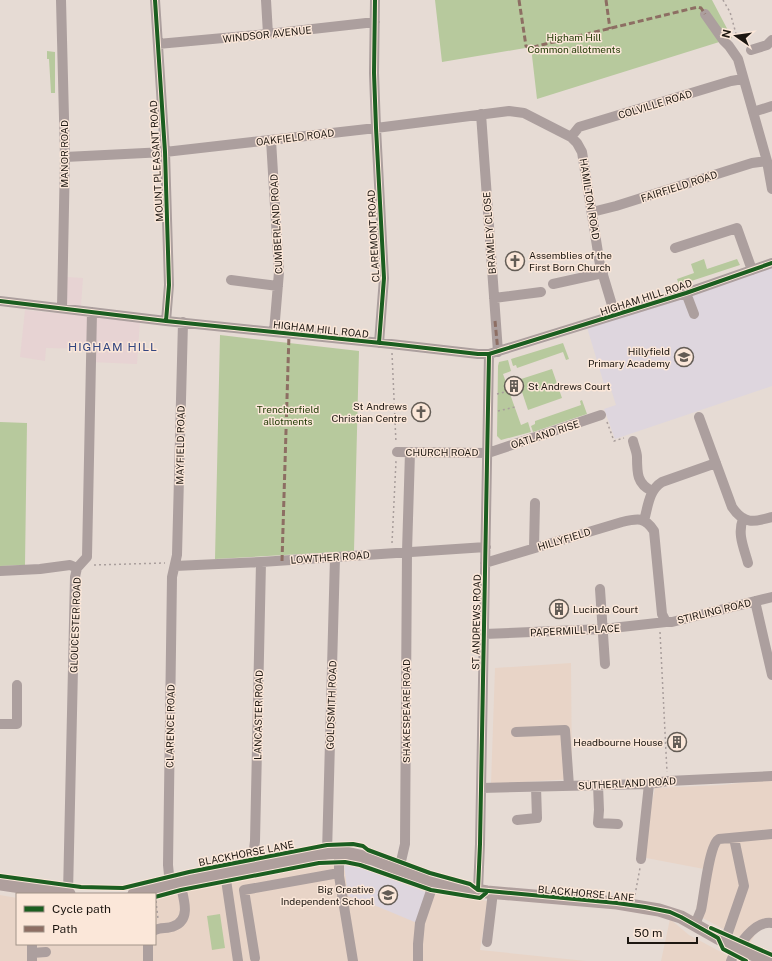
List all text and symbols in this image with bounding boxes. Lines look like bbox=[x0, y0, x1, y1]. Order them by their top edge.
north arrow bbox=[716, 16, 756, 56]
street label: WINDSOR AVENUE bbox=[222, 23, 312, 45]
text: N bbox=[719, 28, 733, 39]
park label: Higham Hill Common allotments bbox=[528, 31, 621, 55]
street label: COLVILLE ROAD bbox=[617, 87, 694, 121]
street label: MOUNT PLEASANT ROAD bbox=[147, 100, 165, 222]
street label: MANOR ROAD bbox=[58, 120, 70, 188]
street label: OAKFIELD ROAD bbox=[255, 126, 335, 148]
street label: HAMILTON ROAD bbox=[578, 157, 602, 241]
street label: FAIRFIELD ROAD bbox=[639, 168, 719, 204]
street label: CUMBERLAND ROAD bbox=[267, 174, 285, 274]
street label: CLAREMONT ROAD bbox=[365, 189, 381, 283]
street label: BRAMLEY CLOSE bbox=[480, 191, 498, 275]
place label: Assemblies of the First Born Church bbox=[529, 249, 612, 273]
church icon: Assemblies of the First Born Church bbox=[504, 250, 526, 272]
street label: HIGHAM HILL ROAD bbox=[598, 276, 694, 318]
street label: HIGHAM HILL ROAD bbox=[273, 318, 369, 340]
district label: HIGHAM HILL bbox=[68, 340, 158, 354]
place label: Hillyfield Primary Academy bbox=[588, 345, 671, 369]
school or university icon: Hillyfield Primary Academy bbox=[673, 346, 695, 368]
building icon: St Andrews Court bbox=[503, 375, 525, 397]
place label: St Andrews Court bbox=[528, 380, 610, 392]
place label: St Andrews Christian Centre bbox=[331, 400, 407, 424]
church icon: St Andrews Christian Centre bbox=[410, 401, 432, 423]
park label: Trencherfield allotments bbox=[257, 403, 319, 427]
street label: MAYFIELD ROAD bbox=[173, 405, 187, 485]
street label: OATLAND RISE bbox=[509, 417, 581, 451]
street label: CHURCH ROAD bbox=[406, 446, 478, 458]
street label: HILLYFIELD bbox=[536, 525, 592, 553]
street label: LOWTHER ROAD bbox=[290, 548, 370, 566]
street label: ST ANDREWS ROAD bbox=[469, 574, 483, 670]
street label: GLOUCESTER ROAD bbox=[67, 577, 83, 673]
street label: STIRLING ROAD bbox=[676, 596, 752, 626]
building icon: Lucinda Court bbox=[548, 598, 570, 620]
place label: Lucinda Court bbox=[573, 603, 638, 615]
street label: PAPERMILL PLACE bbox=[530, 622, 620, 638]
street label: SHAKESPEARE ROAD bbox=[400, 659, 412, 763]
street label: GOLDSMITH ROAD bbox=[323, 660, 339, 750]
street label: LANCASTER ROAD bbox=[251, 670, 265, 760]
street label: CLARENCE ROAD bbox=[163, 684, 177, 768]
building icon: Headbourne House bbox=[666, 731, 688, 753]
place label: Headbourne House bbox=[573, 736, 663, 748]
street label: SUTHERLAND ROAD bbox=[578, 774, 676, 792]
street label: BLACKHORSE LANE bbox=[197, 838, 295, 868]
place label: Big Creative Independent School bbox=[281, 883, 374, 907]
street label: BLACKHORSE LANE bbox=[537, 883, 635, 903]
school or university icon: Big Creative Independent School bbox=[377, 884, 399, 906]
legend bbox=[16, 893, 156, 945]
text: Cycle path bbox=[52, 902, 111, 916]
scale bar bbox=[628, 919, 697, 945]
text: Path bbox=[52, 922, 78, 936]
text: 50 m bbox=[634, 926, 662, 940]

